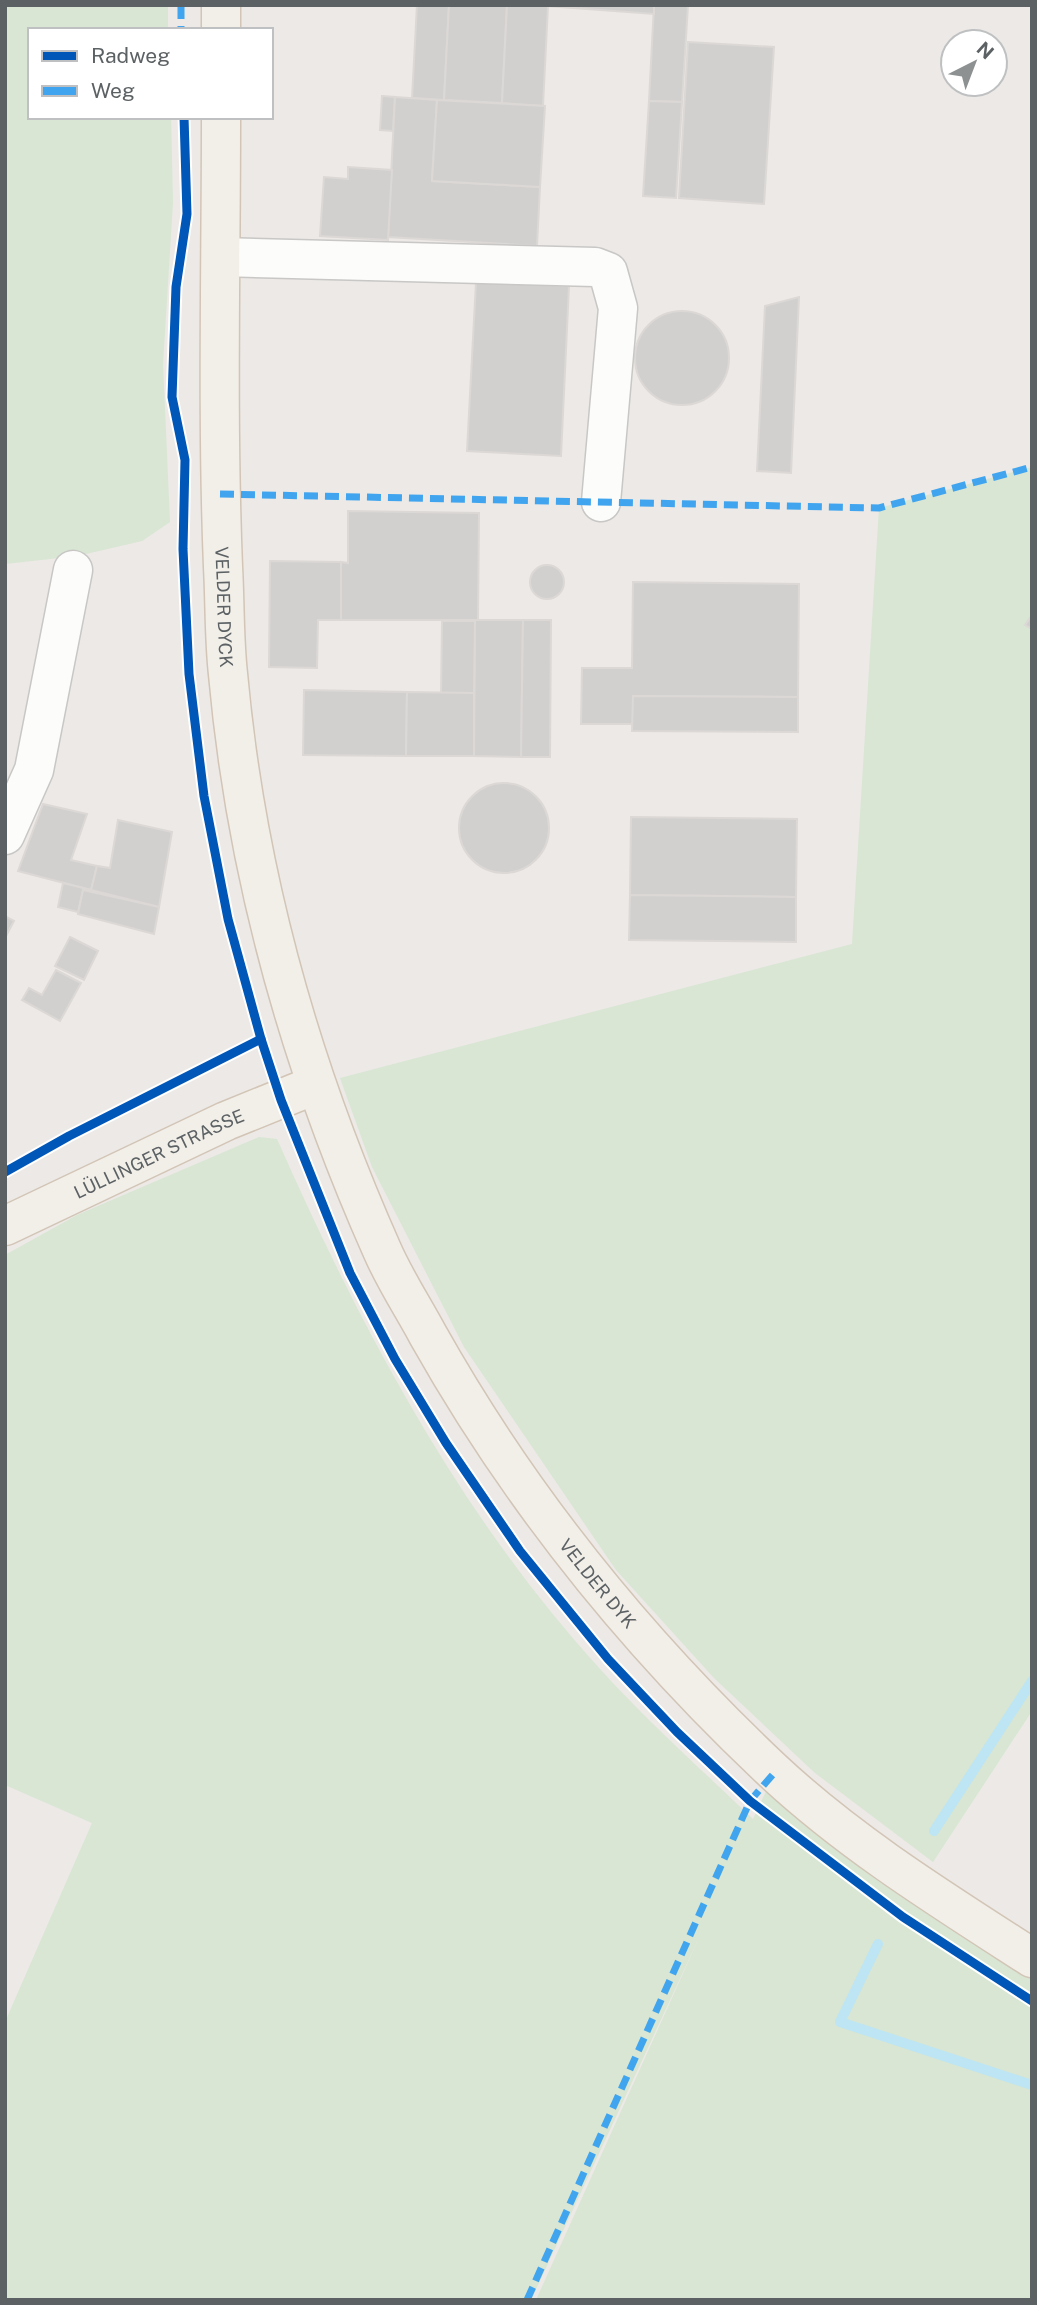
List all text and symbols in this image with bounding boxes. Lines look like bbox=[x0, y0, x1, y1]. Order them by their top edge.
legend bbox=[28, 28, 273, 119]
north arrow bbox=[939, 28, 1009, 98]
text: N bbox=[972, 37, 998, 64]
text: Radweg bbox=[91, 43, 170, 68]
text: Weg bbox=[91, 78, 135, 103]
street label: VELDER DYCK bbox=[212, 546, 238, 668]
street label: LÜLLINGER STRASSE bbox=[70, 1104, 247, 1202]
street label: VELDER DYK bbox=[556, 1534, 641, 1632]

